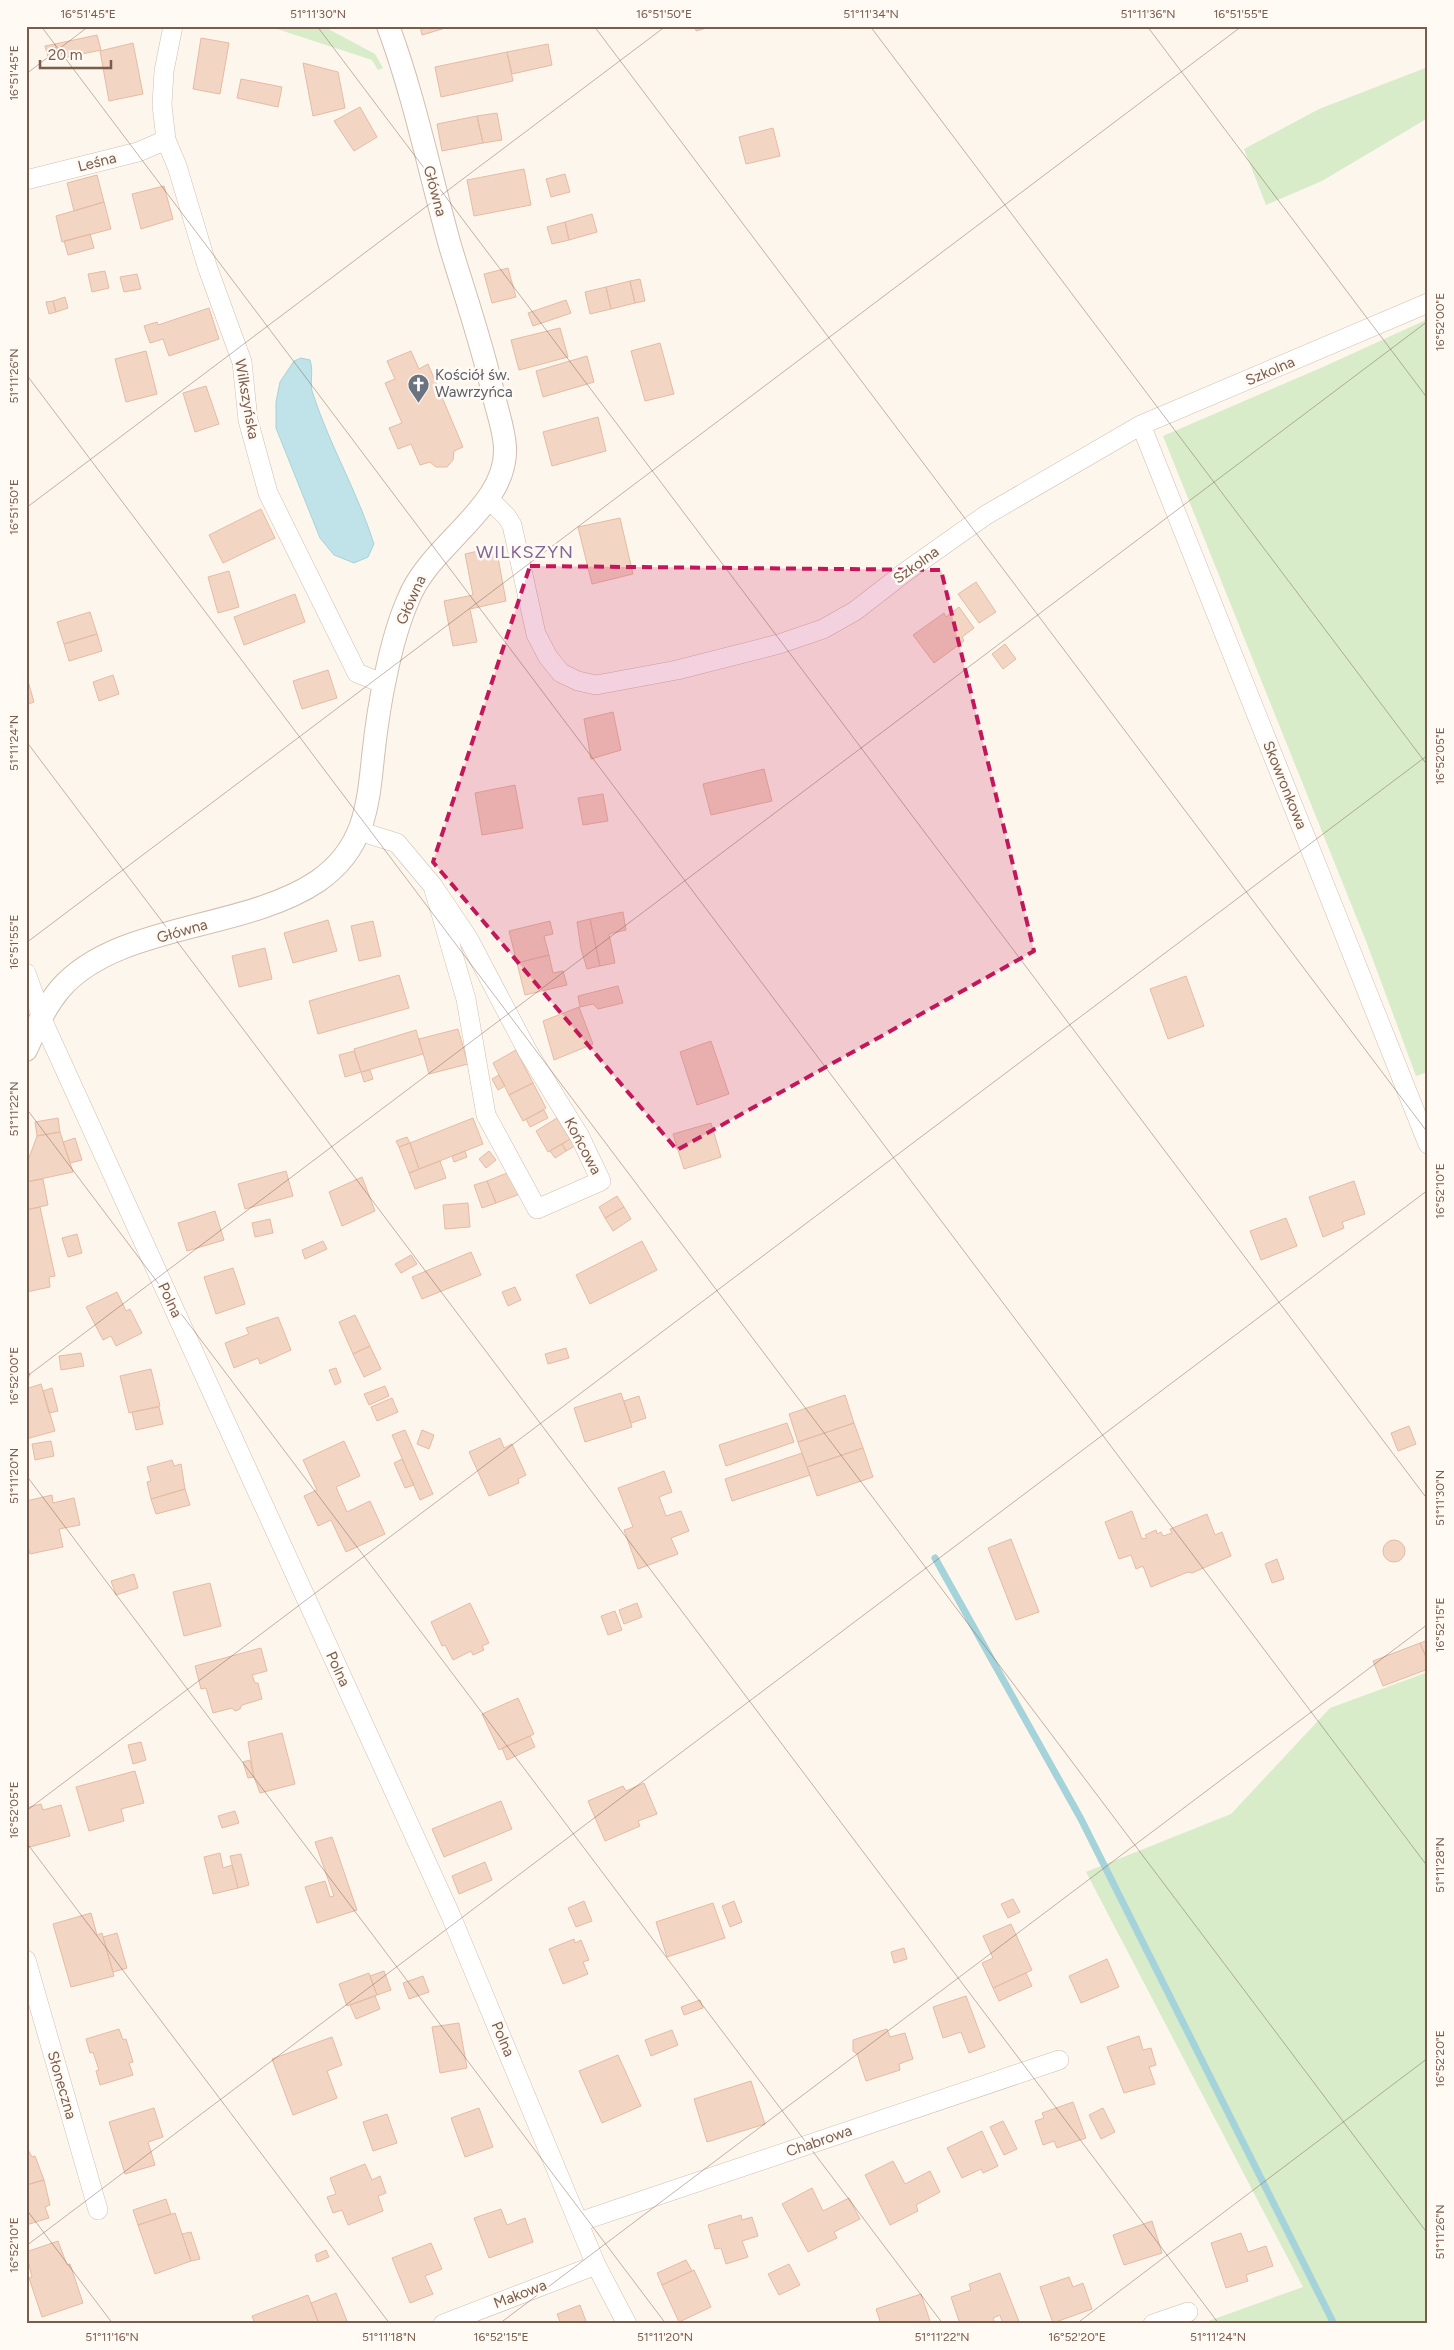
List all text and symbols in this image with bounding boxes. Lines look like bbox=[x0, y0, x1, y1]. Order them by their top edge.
text: 16°51'45"E bbox=[60, 7, 116, 21]
text: 51°11'30"N bbox=[290, 7, 346, 21]
text: 16°51'50"E bbox=[636, 7, 692, 21]
text: 51°11'34"N bbox=[843, 7, 899, 21]
text: 51°11'36"N bbox=[1120, 7, 1176, 21]
text: 16°51'55"E bbox=[1213, 7, 1269, 21]
scale bar bbox=[40, 38, 111, 70]
text: 16°51'45"E bbox=[7, 45, 21, 101]
text: 20 m bbox=[48, 46, 82, 64]
street label: Leśna bbox=[76, 149, 118, 175]
street label: Główna bbox=[420, 164, 450, 218]
text: 16°52'00"E bbox=[1433, 293, 1447, 351]
text: 51°11'26"N bbox=[7, 348, 21, 404]
street label: Szkolna bbox=[1243, 353, 1297, 389]
street label: Wilkszyńska bbox=[231, 358, 263, 440]
place label: Kościół św. Wawrzyńca bbox=[435, 366, 513, 401]
church icon: Kościół św. Wawrzyńca bbox=[407, 372, 431, 403]
text: 16°51'50"E bbox=[7, 479, 21, 535]
district label: WILKSZYN bbox=[476, 541, 574, 563]
street label: Szkolna bbox=[890, 543, 942, 587]
street label: Główna bbox=[392, 573, 430, 627]
text: 51°11'24"N bbox=[7, 715, 21, 771]
text: 16°52'05"E bbox=[1433, 727, 1447, 785]
street label: Skowronkowa bbox=[1259, 738, 1311, 832]
text: 16°51'55"E bbox=[7, 914, 21, 970]
street label: Główna bbox=[155, 915, 209, 947]
text: 51°11'22"N bbox=[7, 1081, 21, 1137]
street label: Końcowa bbox=[561, 1114, 605, 1178]
text: 16°52'10"E bbox=[1433, 1163, 1447, 1219]
street label: Polna bbox=[154, 1280, 186, 1320]
text: 16°52'00"E bbox=[7, 1347, 21, 1405]
text: 51°11'20"N bbox=[7, 1448, 21, 1504]
text: 51°11'30"N bbox=[1433, 1470, 1447, 1526]
text: 16°52'15"E bbox=[1433, 1598, 1447, 1653]
street label: Polna bbox=[322, 1649, 354, 1689]
text: 16°52'05"E bbox=[7, 1781, 21, 1839]
text: 51°11'28"N bbox=[1433, 1837, 1447, 1893]
street label: Polna bbox=[488, 2019, 518, 2059]
text: 16°52'20"E bbox=[1433, 2030, 1447, 2088]
street label: Słoneczna bbox=[44, 2049, 80, 2121]
street label: Chabrowa bbox=[784, 2121, 854, 2161]
text: 51°11'26"N bbox=[1433, 2204, 1447, 2260]
text: 16°52'10"E bbox=[7, 2217, 21, 2273]
street label: Makowa bbox=[491, 2276, 549, 2312]
text: 51°11'16"N bbox=[85, 2330, 139, 2344]
text: 51°11'18"N bbox=[362, 2330, 416, 2344]
text: 16°52'15"E bbox=[474, 2330, 529, 2344]
text: 51°11'20"N bbox=[637, 2330, 693, 2344]
text: 51°11'22"N bbox=[914, 2330, 970, 2344]
text: 16°52'20"E bbox=[1048, 2330, 1106, 2344]
text: 51°11'24"N bbox=[1190, 2330, 1246, 2344]

